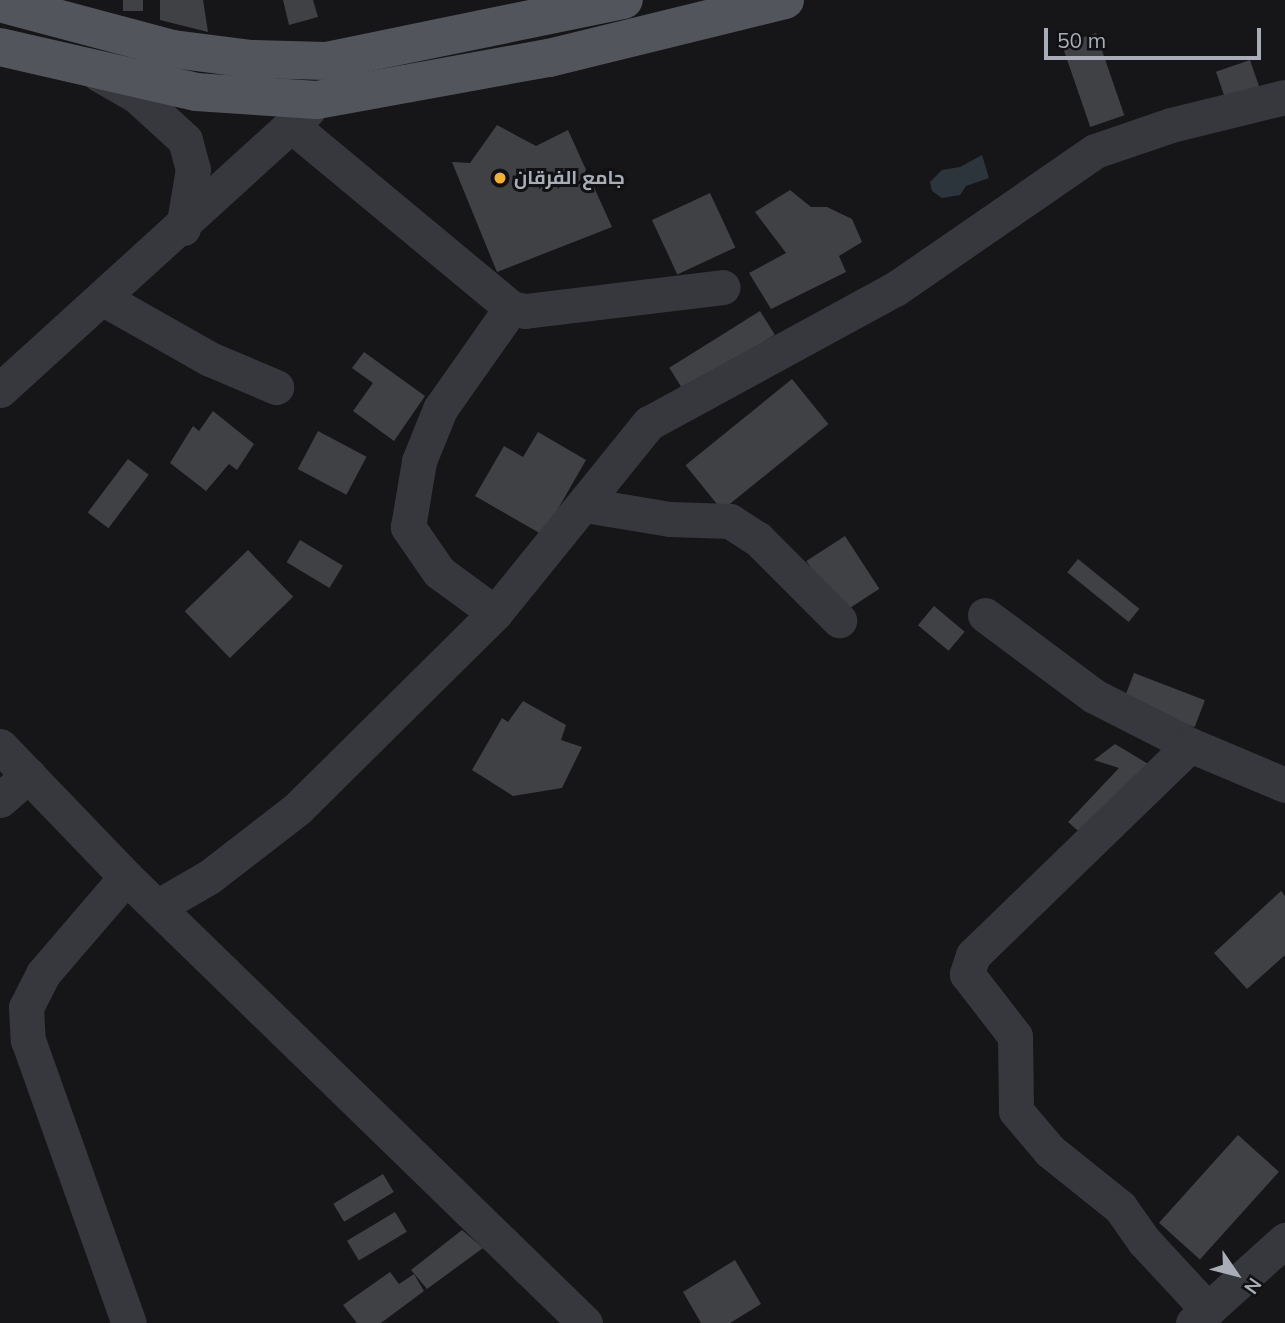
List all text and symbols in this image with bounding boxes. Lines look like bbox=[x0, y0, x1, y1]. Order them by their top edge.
scale bar bbox=[1047, 14, 1264, 58]
text: 50 m bbox=[1057, 27, 1106, 53]
place label: جامع الفرقان bbox=[514, 167, 625, 189]
marker: جامع الفرقان bbox=[492, 170, 508, 186]
north arrow bbox=[1201, 1239, 1271, 1309]
text: N bbox=[1239, 1273, 1267, 1299]

